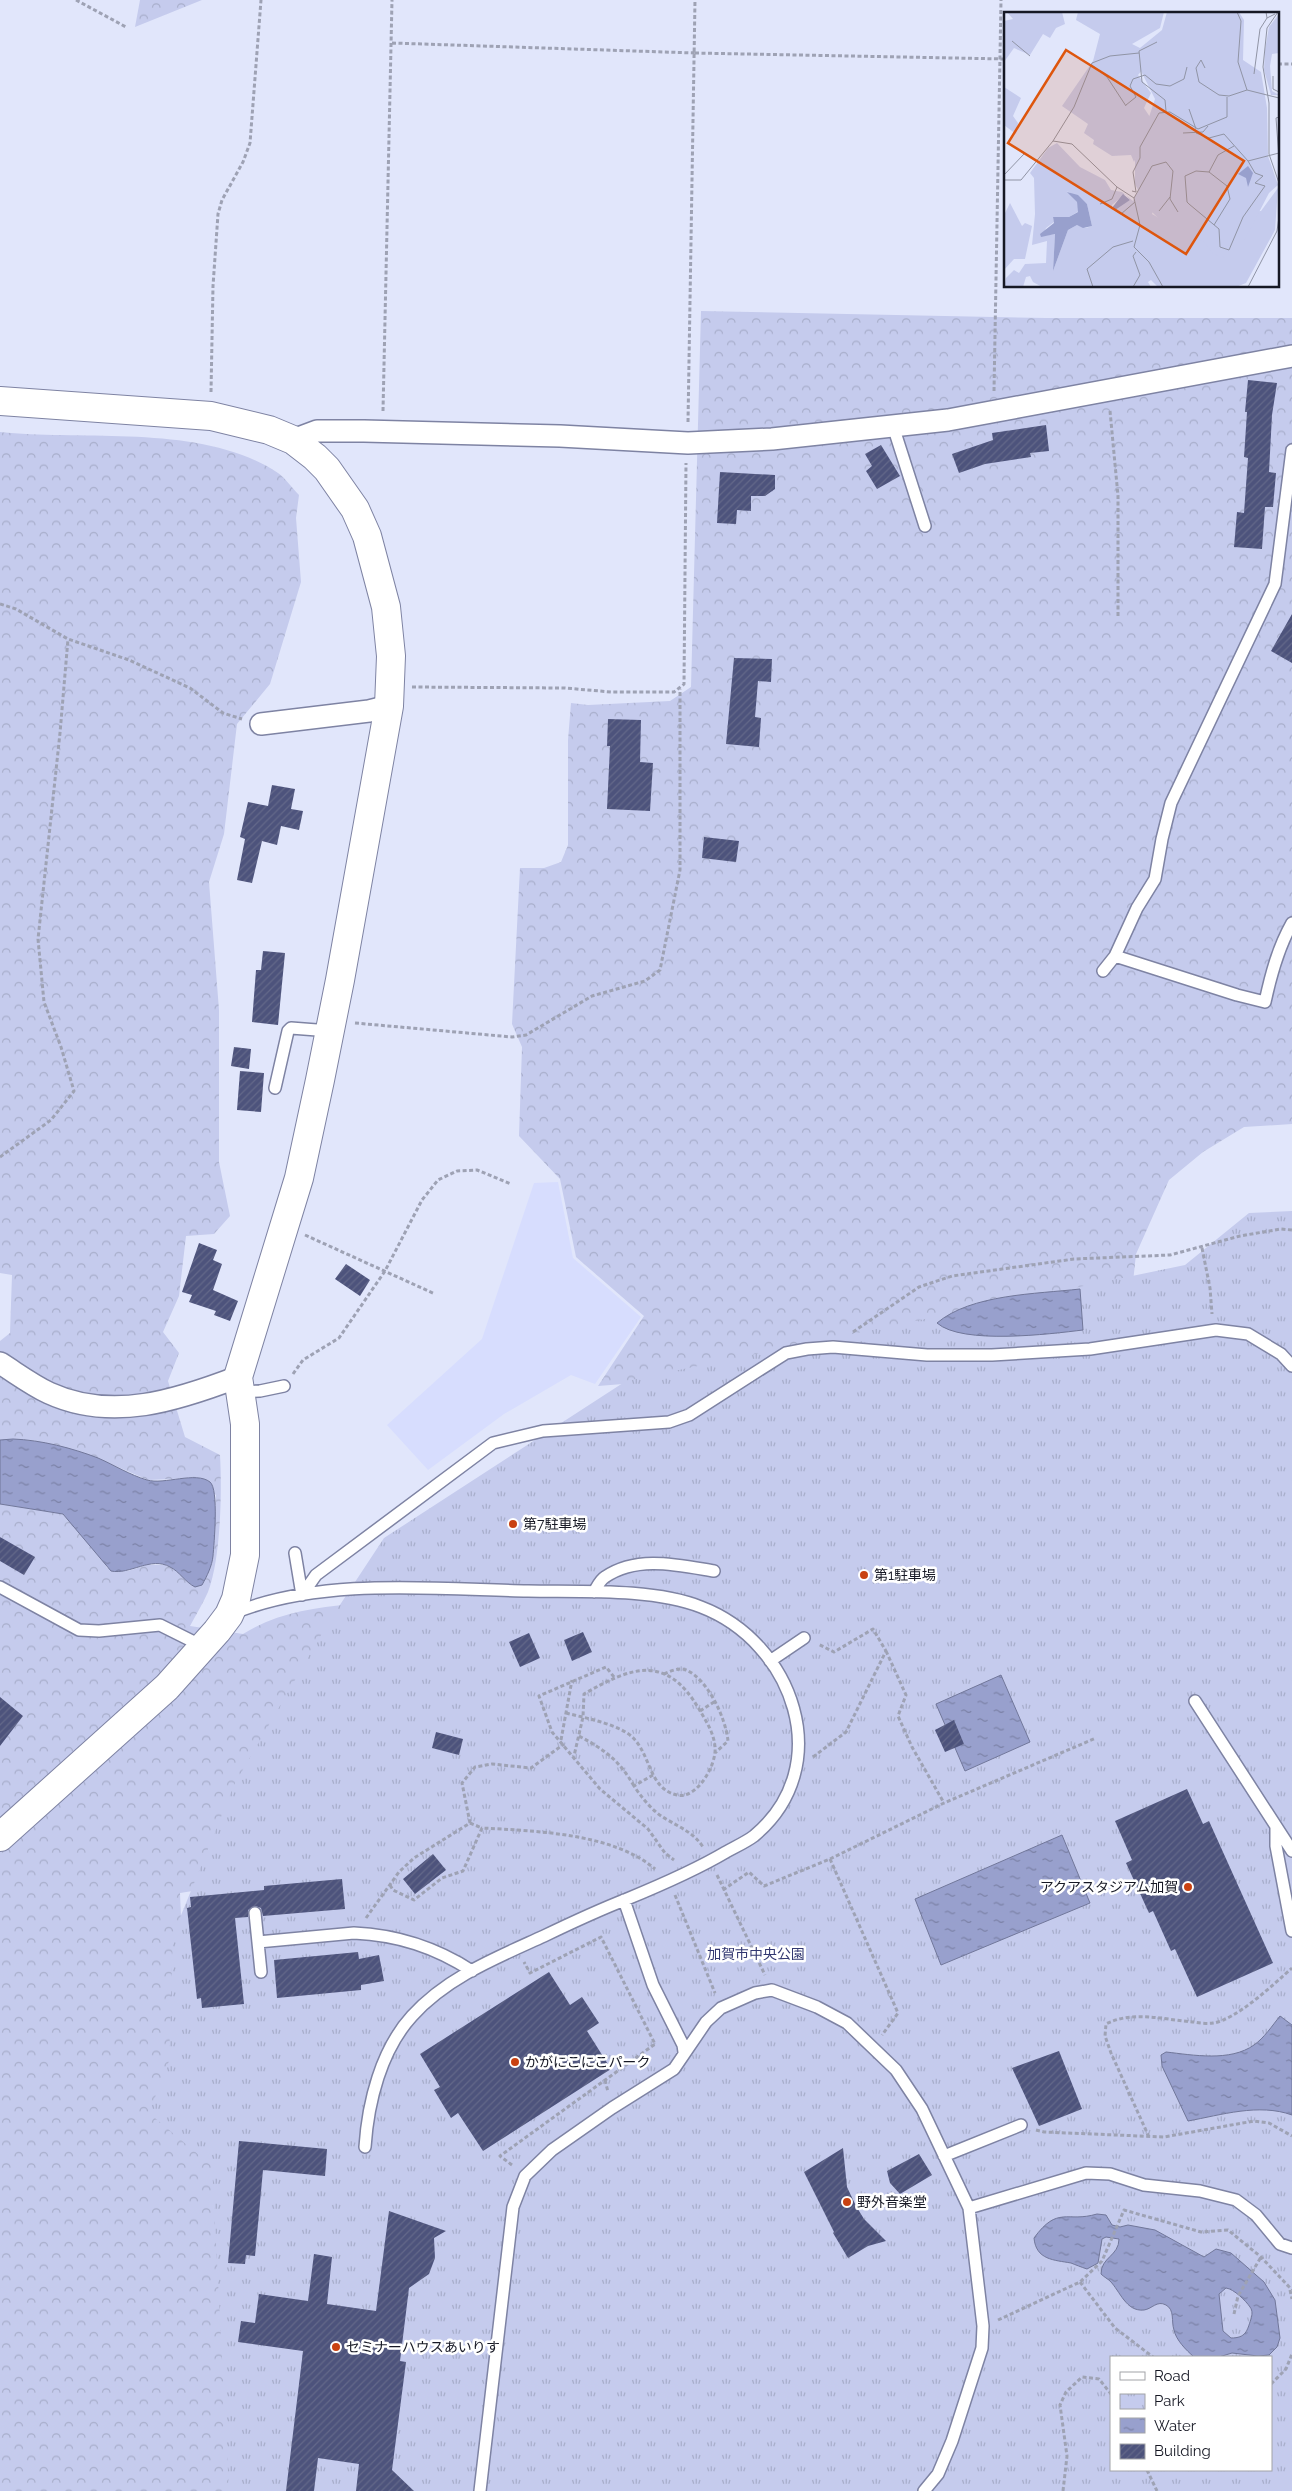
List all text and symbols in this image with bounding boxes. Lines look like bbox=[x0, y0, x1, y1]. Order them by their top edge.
inset map bbox=[1004, 12, 1280, 288]
place label: 第7駐車場 bbox=[523, 1516, 587, 1532]
marker: 第7駐車場 bbox=[507, 1518, 519, 1530]
place label: 第1駐車場 bbox=[874, 1567, 936, 1583]
marker: 第1駐車場 bbox=[858, 1569, 870, 1581]
place label: アクアスタジアム加賀 bbox=[1040, 1879, 1178, 1895]
marker: アクアスタジアム加賀 bbox=[1182, 1881, 1194, 1893]
park label: 加賀市中央公園 bbox=[707, 1946, 805, 1962]
place label: かがにこにこパーク bbox=[525, 2054, 650, 2070]
marker: かがにこにこパーク bbox=[509, 2056, 521, 2068]
place label: 野外音楽堂 bbox=[857, 2194, 927, 2210]
marker: 野外音楽堂 bbox=[841, 2196, 853, 2208]
place label: セミナーハウスあいりす bbox=[346, 2339, 500, 2355]
marker: セミナーハウスあいりす bbox=[330, 2341, 342, 2353]
legend bbox=[1110, 2356, 1272, 2471]
text: Road bbox=[1154, 2367, 1190, 2385]
text: Park bbox=[1154, 2392, 1185, 2410]
text: Water bbox=[1154, 2417, 1197, 2435]
text: Building bbox=[1154, 2442, 1211, 2460]

